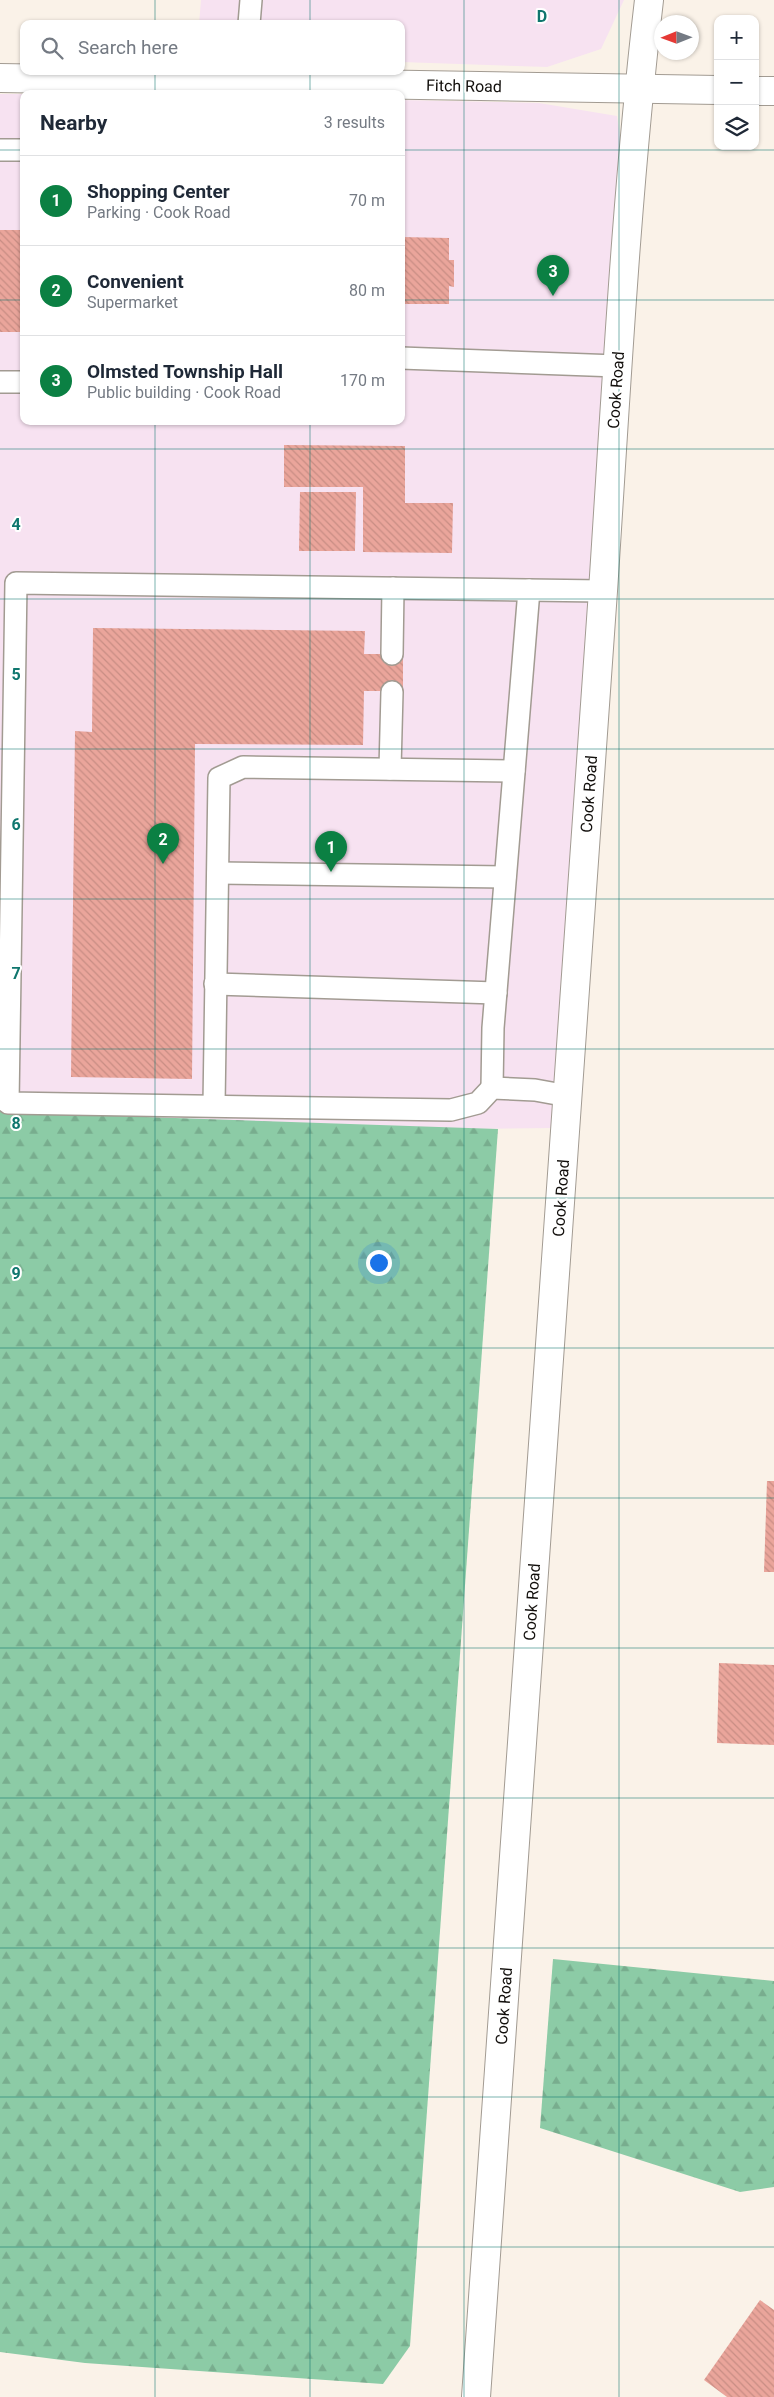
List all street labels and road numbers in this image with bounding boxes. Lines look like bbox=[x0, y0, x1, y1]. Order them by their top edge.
street label: Fitch Road bbox=[426, 76, 502, 96]
street label: Cook Road bbox=[604, 351, 628, 429]
street label: Cook Road bbox=[577, 755, 601, 833]
street label: Cook Road bbox=[549, 1159, 573, 1237]
street label: Cook Road bbox=[520, 1563, 544, 1641]
street label: Cook Road bbox=[492, 1967, 516, 2045]

